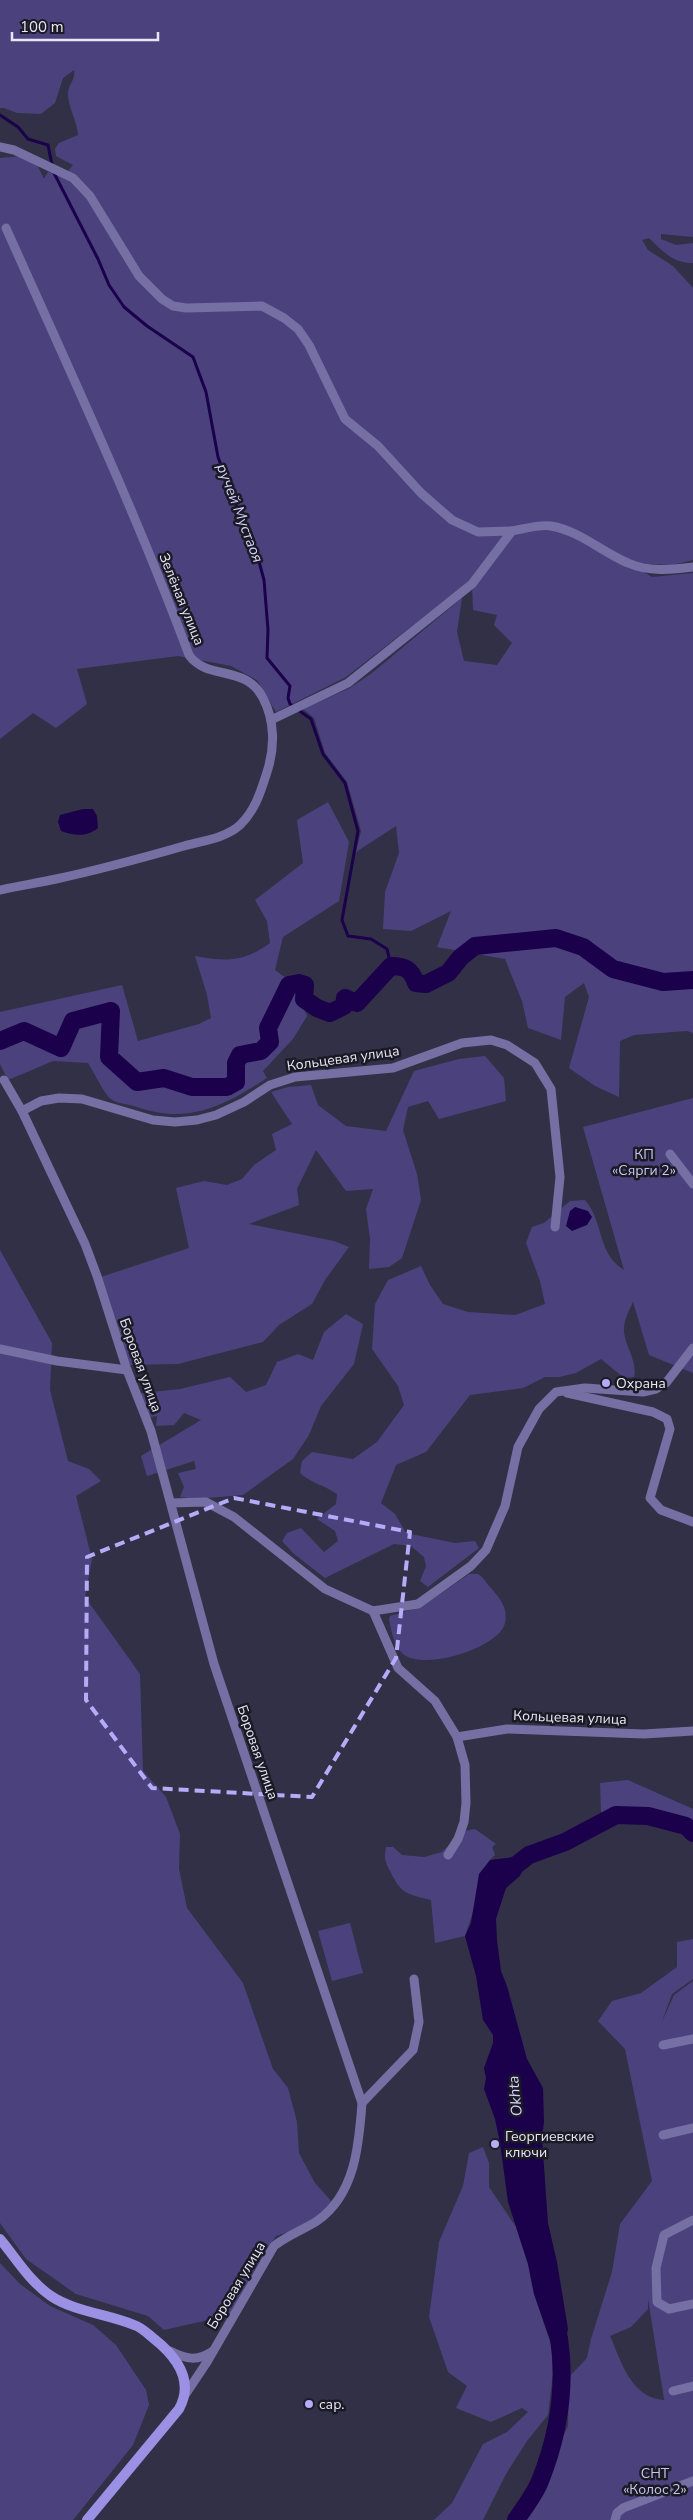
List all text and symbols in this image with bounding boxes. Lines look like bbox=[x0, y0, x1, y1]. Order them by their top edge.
scale bar bbox=[12, 10, 159, 42]
text: 100 m bbox=[20, 17, 64, 37]
water label: ручей Мустаоя bbox=[212, 461, 268, 565]
street label: Зелёная улица bbox=[154, 550, 209, 648]
street label: Кольцевая улица bbox=[286, 1041, 401, 1076]
park label: КП «Сярги 2» bbox=[612, 1145, 676, 1180]
street label: Боровая улица bbox=[115, 1316, 166, 1415]
place label: Охрана bbox=[616, 1374, 666, 1393]
marker: Охрана bbox=[600, 1377, 612, 1389]
street label: Боровая улица bbox=[232, 1702, 283, 1802]
street label: Кольцевая улица bbox=[513, 1706, 627, 1729]
water label: Okhta bbox=[503, 2075, 527, 2117]
place label: Георгиевские ключи bbox=[505, 2127, 594, 2162]
marker: Георгиевские ключи bbox=[489, 2138, 501, 2150]
street label: Боровая улица bbox=[203, 2238, 270, 2332]
place label: сар. bbox=[319, 2395, 344, 2414]
marker: сар. bbox=[303, 2398, 315, 2410]
park label: СНТ «Колос 2» bbox=[623, 2464, 687, 2499]

